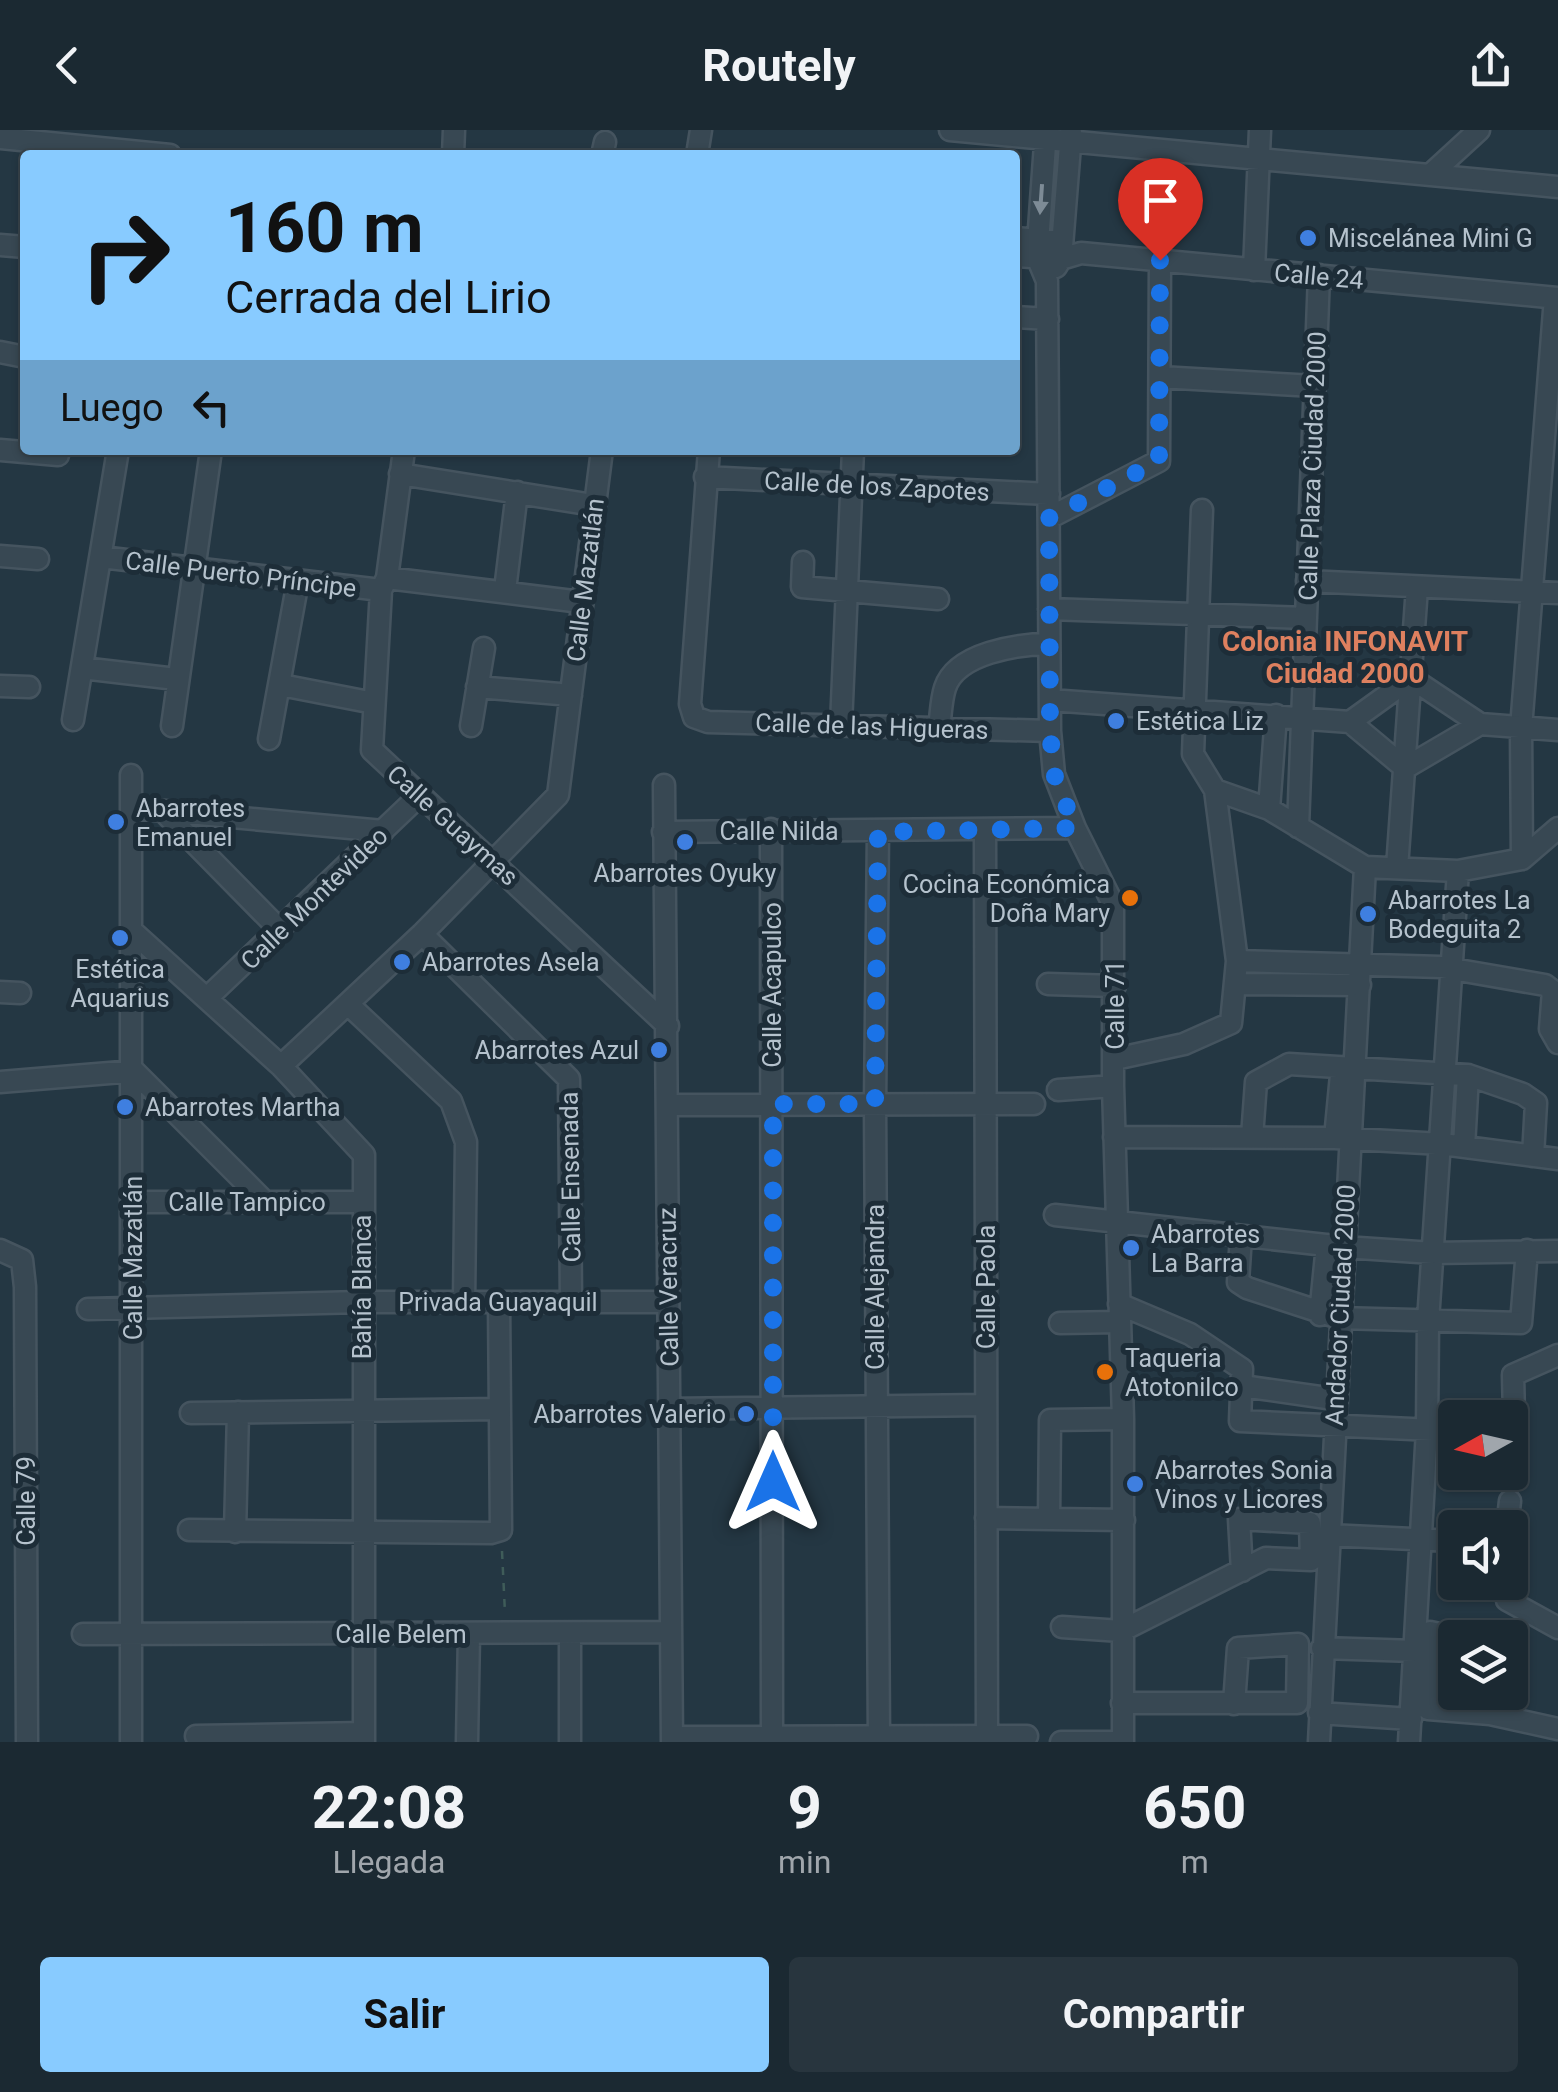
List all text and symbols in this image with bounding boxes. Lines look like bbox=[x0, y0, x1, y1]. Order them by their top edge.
icon: back bbox=[40, 38, 95, 93]
icon: share bbox=[1463, 38, 1518, 93]
text: Routely bbox=[702, 39, 856, 92]
pin bbox=[1118, 158, 1203, 261]
icon: arrive bbox=[1133, 173, 1188, 228]
one-way arrow bbox=[1033, 183, 1049, 215]
text: 160 m bbox=[225, 187, 424, 269]
icon: right bbox=[60, 190, 190, 320]
place label: Miscelánea Mini G bbox=[1328, 224, 1533, 253]
marker: Miscelánea Mini G bbox=[1297, 227, 1319, 249]
street label: Calle 24 bbox=[1273, 258, 1365, 295]
text: Cerrada del Lirio bbox=[225, 271, 552, 324]
street label: Calle Plaza Ciudad 2000 bbox=[1293, 331, 1332, 601]
icon: left bbox=[184, 380, 239, 435]
text: Luego bbox=[60, 386, 164, 430]
street label: Calle de los Zapotes bbox=[764, 466, 990, 507]
street label: Calle Mazatlán bbox=[561, 497, 610, 664]
street label: Calle Puerto Príncipe bbox=[124, 546, 358, 603]
district label: Colonia INFONAVIT Ciudad 2000 bbox=[1222, 625, 1468, 690]
place label: Estética Liz bbox=[1136, 707, 1264, 736]
street label: Calle de las Higueras bbox=[755, 708, 989, 745]
marker: Estética Liz bbox=[1105, 710, 1127, 732]
street label: Calle Guaymas bbox=[381, 759, 524, 892]
place label: Abarrotes Emanuel bbox=[136, 794, 245, 852]
marker: Abarrotes Emanuel bbox=[105, 811, 127, 833]
street label: Calle Nilda bbox=[719, 817, 839, 846]
street label: Calle Montevideo bbox=[235, 821, 394, 976]
marker: Abarrotes Oyuky bbox=[674, 831, 696, 853]
place label: Abarrotes Oyuky bbox=[594, 859, 777, 888]
place label: Cocina Económica Doña Mary bbox=[903, 870, 1110, 928]
place label: Abarrotes La Bodeguita 2 bbox=[1388, 886, 1531, 944]
marker: Cocina Económica Doña Mary bbox=[1119, 887, 1141, 909]
street label: Calle Acapulco bbox=[758, 902, 787, 1068]
marker: Abarrotes La Bodeguita 2 bbox=[1357, 903, 1379, 925]
marker: Estética Aquarius bbox=[109, 927, 131, 949]
place label: Abarrotes Asela bbox=[422, 948, 600, 977]
marker: Abarrotes Asela bbox=[391, 951, 413, 973]
place label: Estética Aquarius bbox=[70, 955, 170, 1013]
street label: Calle 71 bbox=[1101, 960, 1130, 1050]
place label: Abarrotes Azul bbox=[475, 1036, 639, 1065]
marker: Abarrotes Azul bbox=[648, 1039, 670, 1061]
street label: Calle Ensenada bbox=[555, 1091, 586, 1263]
place label: Abarrotes Martha bbox=[145, 1093, 341, 1122]
marker: Abarrotes Martha bbox=[114, 1096, 136, 1118]
street label: Calle Mazatlán bbox=[119, 1176, 148, 1340]
street label: Andador Ciudad 2000 bbox=[1320, 1184, 1361, 1426]
street label: Calle Tampico bbox=[168, 1188, 326, 1217]
street label: Calle Alejandra bbox=[861, 1204, 890, 1370]
street label: Calle Veracruz bbox=[653, 1207, 684, 1367]
street label: Bahía Blanca bbox=[348, 1215, 377, 1359]
place label: Abarrotes La Barra bbox=[1151, 1220, 1260, 1278]
street label: Calle Paola bbox=[972, 1225, 1001, 1349]
marker: Abarrotes La Barra bbox=[1120, 1237, 1142, 1259]
street label: Privada Guayaquil bbox=[398, 1288, 598, 1317]
place label: Taqueria Atotonilco bbox=[1125, 1344, 1239, 1402]
marker: Taqueria Atotonilco bbox=[1094, 1361, 1116, 1383]
place label: Abarrotes Valerio bbox=[533, 1400, 726, 1429]
north arrow bbox=[1438, 1400, 1528, 1490]
map controls bbox=[1438, 1400, 1528, 1710]
marker: Abarrotes Valerio bbox=[735, 1403, 757, 1425]
position arrow bbox=[721, 1430, 825, 1534]
street label: Calle 79 bbox=[12, 1456, 41, 1546]
place label: Abarrotes Sonia Vinos y Licores bbox=[1155, 1456, 1333, 1514]
marker: Abarrotes Sonia Vinos y Licores bbox=[1124, 1473, 1146, 1495]
button: sound bbox=[1438, 1510, 1528, 1600]
street label: Calle Belem bbox=[335, 1620, 467, 1649]
button: layers bbox=[1438, 1620, 1528, 1710]
text: 22:08 bbox=[312, 1772, 466, 1843]
text: 9 bbox=[787, 1772, 822, 1843]
text: 650 bbox=[1143, 1772, 1246, 1843]
text: Llegada bbox=[333, 1843, 445, 1881]
text: min bbox=[778, 1843, 831, 1881]
text: m bbox=[1181, 1843, 1209, 1881]
button: Salir bbox=[40, 1957, 769, 2072]
button: Compartir bbox=[789, 1957, 1518, 2072]

